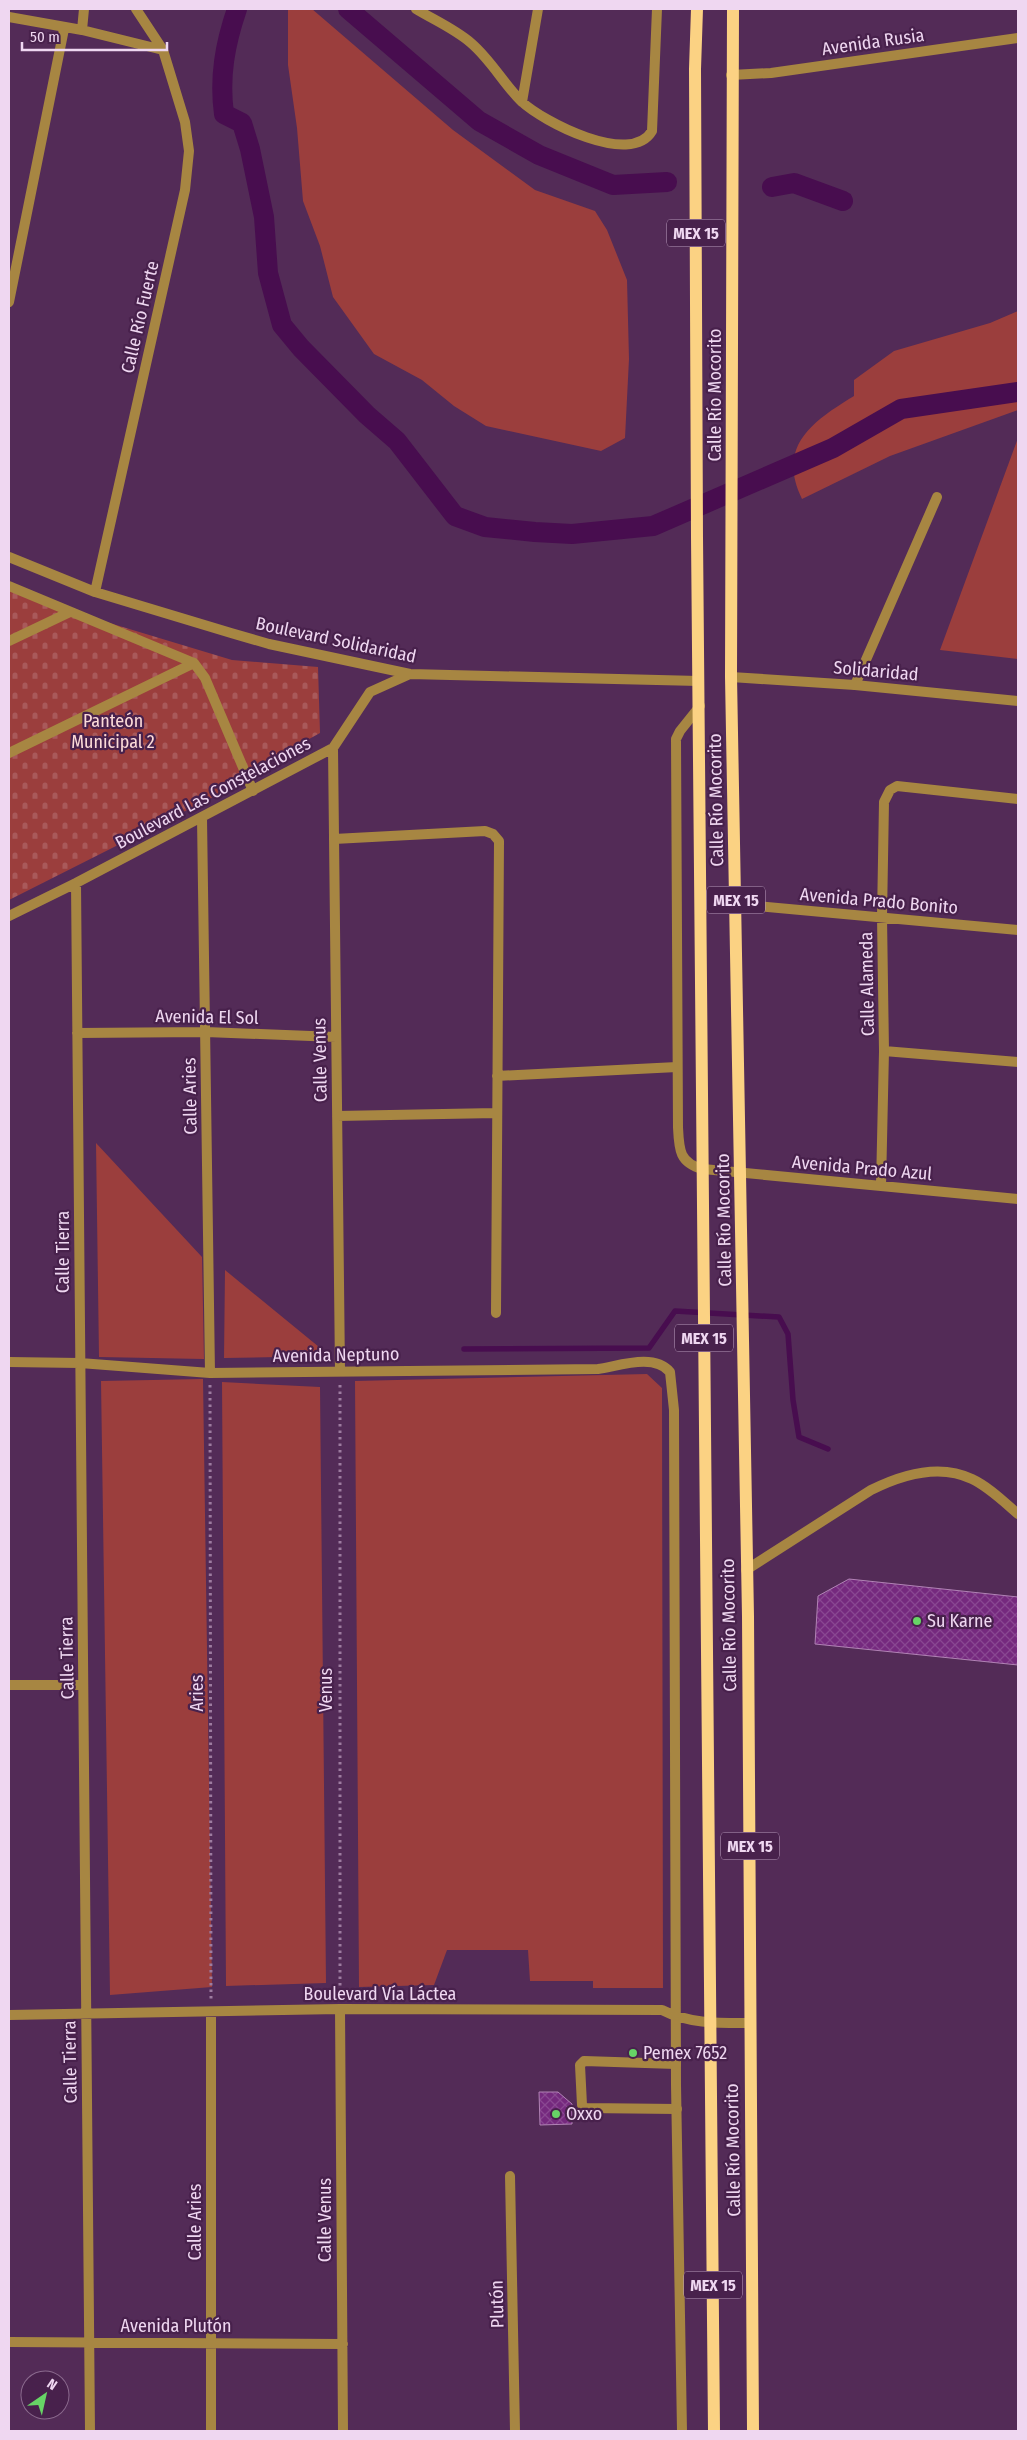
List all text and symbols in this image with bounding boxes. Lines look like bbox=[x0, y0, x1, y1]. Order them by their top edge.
scale bar bbox=[22, 20, 168, 52]
street label: Avenida Rusia bbox=[820, 24, 926, 60]
text: 50 m bbox=[30, 28, 60, 46]
road number: MEX 15 bbox=[667, 220, 725, 247]
street label: Calle Río Fuerte bbox=[116, 259, 164, 375]
street label: Calle Río Mocorito bbox=[704, 328, 726, 462]
street label: Boulevard Solidaridad bbox=[254, 612, 418, 668]
street label: Solidaridad bbox=[833, 656, 919, 686]
park label: Panteón Municipal 2 bbox=[71, 710, 155, 753]
street label: Boulevard Las Constelaciones bbox=[112, 732, 315, 854]
street label: Calle Río Mocorito bbox=[704, 733, 728, 867]
street label: Avenida Prado Bonito bbox=[799, 883, 959, 919]
road number: MEX 15 bbox=[707, 886, 765, 914]
street label: Calle Alameda bbox=[855, 931, 879, 1036]
street label: Avenida El Sol bbox=[155, 1005, 259, 1029]
street label: Calle Venus bbox=[308, 1017, 332, 1102]
street label: Calle Aries bbox=[178, 1057, 202, 1135]
street label: Avenida Prado Azul bbox=[791, 1151, 933, 1185]
street label: Calle Río Mocorito bbox=[712, 1153, 736, 1287]
street label: Calle Tierra bbox=[52, 1210, 74, 1293]
road number: MEX 15 bbox=[675, 1325, 733, 1352]
street label: Avenida Neptuno bbox=[272, 1343, 400, 1367]
street label: Calle Río Mocorito bbox=[717, 1558, 741, 1692]
place label: Su Karne bbox=[927, 1610, 993, 1632]
marker: Su Karne bbox=[911, 1615, 923, 1627]
street label: Calle Tierra bbox=[55, 1616, 79, 1700]
street label: Venus bbox=[315, 1668, 337, 1712]
street label: Aries bbox=[186, 1674, 208, 1711]
road number: MEX 15 bbox=[721, 1832, 779, 1860]
street label: Boulevard Vía Láctea bbox=[304, 1983, 457, 2005]
street label: Calle Tierra bbox=[58, 2020, 82, 2104]
place label: Pemex 7652 bbox=[643, 2042, 727, 2064]
marker: Pemex 7652 bbox=[627, 2047, 639, 2059]
street label: Calle Río Mocorito bbox=[721, 2083, 745, 2217]
place label: Oxxo bbox=[566, 2103, 602, 2125]
marker: Oxxo bbox=[550, 2108, 562, 2120]
street label: Calle Venus bbox=[314, 2178, 336, 2262]
street label: Calle Aries bbox=[184, 2183, 206, 2261]
road number: MEX 15 bbox=[684, 2272, 742, 2298]
street label: Plutón bbox=[486, 2280, 508, 2328]
street label: Avenida Plutón bbox=[121, 2315, 232, 2337]
north arrow bbox=[20, 2370, 70, 2420]
text: N bbox=[44, 2375, 60, 2394]

